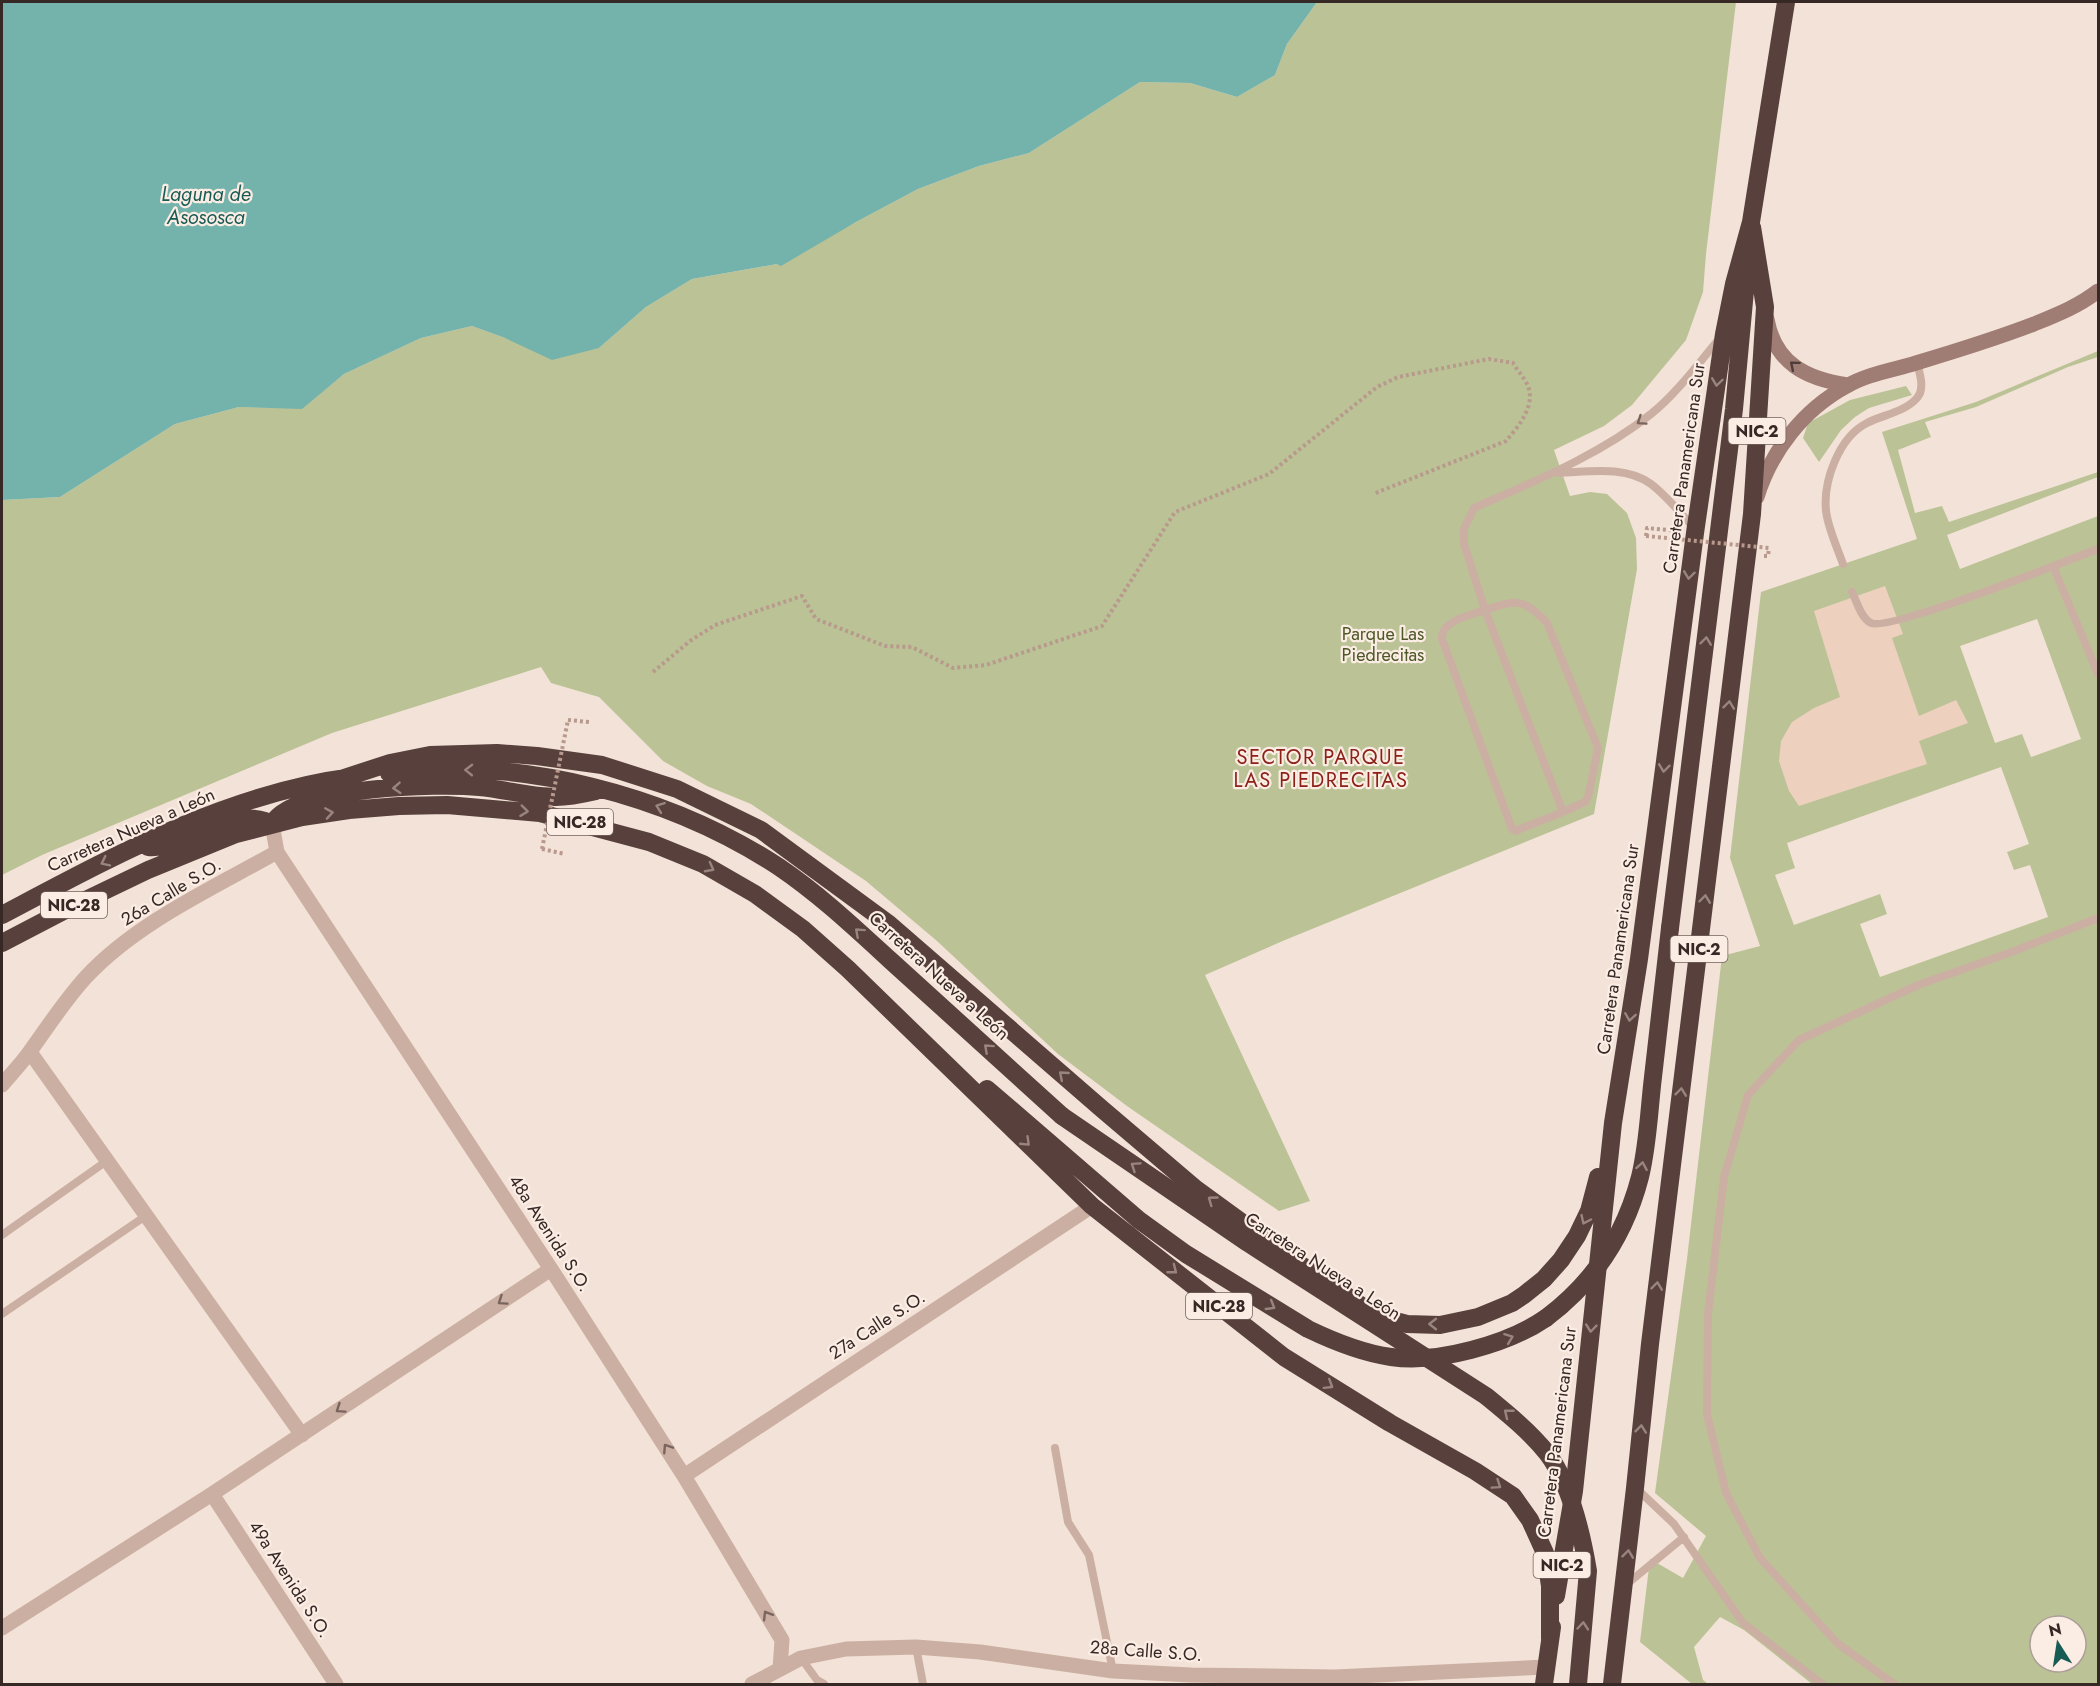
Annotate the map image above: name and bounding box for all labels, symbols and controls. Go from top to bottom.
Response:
water label: Laguna de Asososca [161,180,251,232]
street label: Carretera Panamericana Sur [1656,360,1712,575]
one-way arrow [1790,361,1801,372]
one-way arrow [1712,377,1724,387]
one-way arrow [1636,414,1647,425]
road number: NIC-2 [1728,418,1786,444]
one-way arrow [1684,570,1696,580]
park label: Parque Las Piedrecitas [1342,621,1424,668]
one-way arrow [1699,636,1711,645]
one-way arrow [1723,701,1735,710]
district label: SECTOR PARQUE LAS PIEDRECITAS [1234,743,1408,795]
one-way arrow [465,764,474,777]
one-way arrow [1659,764,1671,773]
street label: Carretera Nueva a León [43,781,219,879]
one-way arrow [392,781,401,794]
one-way arrow [655,802,666,815]
one-way arrow [519,805,528,817]
one-way arrow [325,807,334,819]
road number: NIC-28 [547,809,613,835]
street label: Carretera Panamericana Sur [1590,841,1646,1056]
street label: 26a Calle S.O. [116,852,226,932]
one-way arrow [101,855,112,866]
one-way arrow [703,861,714,872]
road number: NIC-28 [41,892,107,918]
one-way arrow [1698,894,1711,903]
street label: Carretera Nueva a León [863,906,1015,1046]
one-way arrow [855,928,866,939]
road number: NIC-2 [1670,936,1728,962]
one-way arrow [1624,1012,1637,1022]
one-way arrow [984,1044,994,1055]
one-way arrow [1059,1071,1070,1082]
one-way arrow [1674,1088,1687,1097]
one-way arrow [1019,1135,1029,1146]
one-way arrow [1635,1161,1648,1171]
one-way arrow [1131,1162,1142,1173]
street label: 48a Avenida S.O. [502,1169,598,1297]
one-way arrow [1208,1196,1219,1207]
street label: Carretera Nueva a León [1240,1206,1406,1326]
one-way arrow [1580,1213,1592,1224]
one-way arrow [1166,1262,1177,1273]
one-way arrow [1650,1281,1663,1291]
street label: 27a Calle S.O. [824,1284,930,1366]
road number: NIC-28 [1186,1293,1252,1319]
one-way arrow [498,1294,509,1305]
one-way arrow [1265,1298,1275,1310]
one-way arrow [1428,1318,1437,1330]
one-way arrow [1585,1323,1598,1332]
street label: Carretera Panamericana Sur [1531,1324,1583,1539]
one-way arrow [1503,1333,1514,1345]
one-way arrow [1323,1378,1334,1389]
one-way arrow [336,1402,346,1414]
one-way arrow [1503,1410,1514,1421]
one-way arrow [1634,1425,1647,1434]
one-way arrow [662,1444,674,1454]
one-way arrow [1490,1478,1501,1489]
street label: 49a Avenida S.O. [242,1515,338,1643]
one-way arrow [1621,1550,1633,1559]
road number: NIC-2 [1534,1552,1590,1578]
one-way arrow [763,1611,775,1621]
north arrow [2028,1614,2088,1674]
text: N [2046,1617,2064,1642]
one-way arrow [1576,1622,1589,1631]
street label: 28a Calle S.O. [1089,1634,1203,1668]

